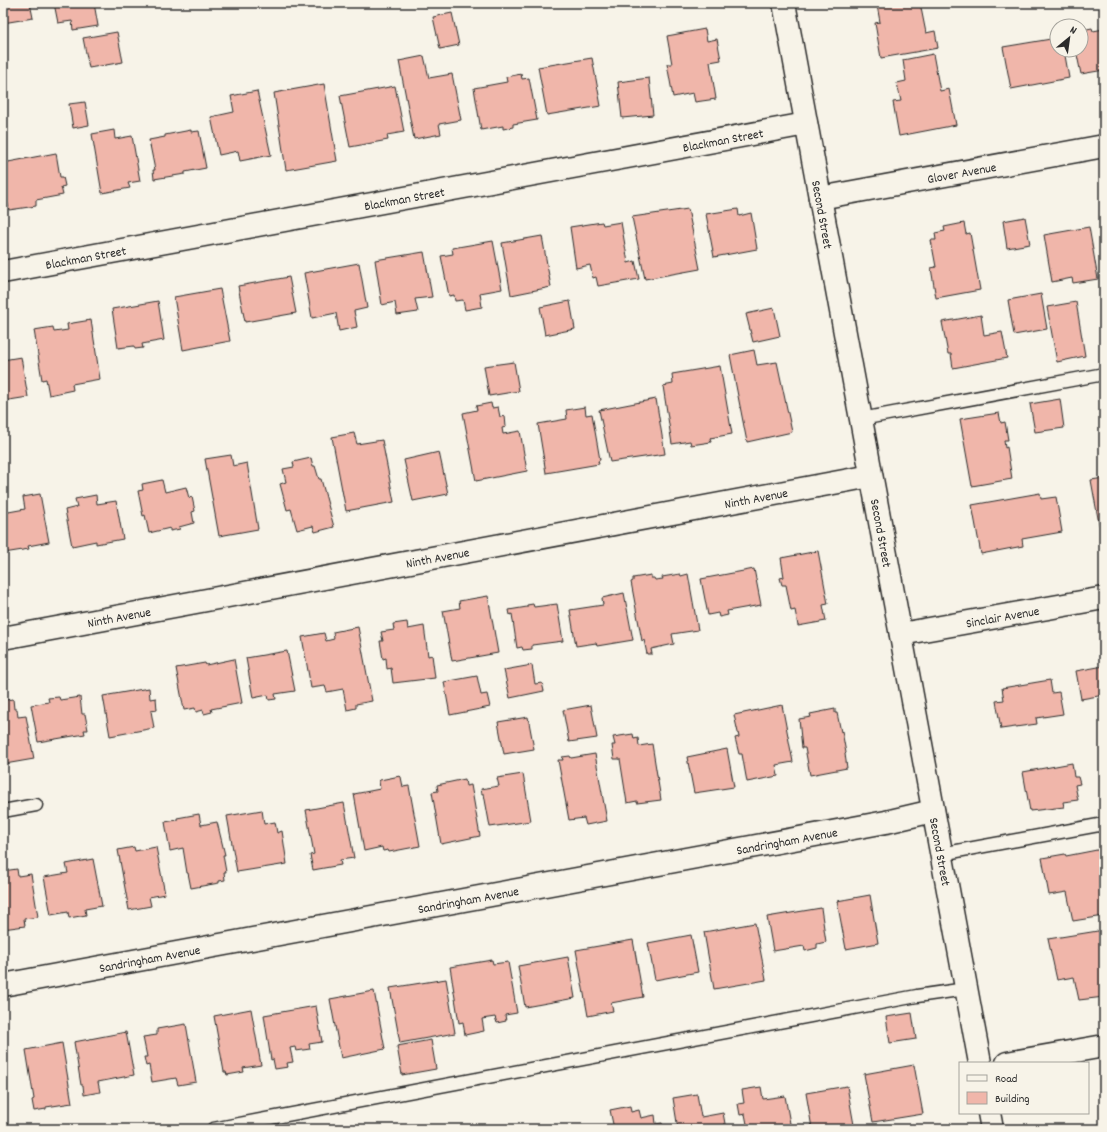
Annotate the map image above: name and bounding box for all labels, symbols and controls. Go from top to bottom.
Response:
north arrow [1049,18,1089,58]
text: N [1067,23,1080,40]
street label: Blackman Street [681,125,765,159]
street label: Glover Avenue [926,159,999,190]
street label: Second Street [805,179,836,251]
street label: Blackman Street [363,184,447,217]
street label: Blackman Street [44,242,128,276]
street label: Ninth Avenue [723,485,790,515]
street label: Second Street [864,498,895,569]
street label: Ninth Avenue [405,544,472,575]
street label: Sinclair Avenue [965,603,1041,634]
street label: Ninth Avenue [86,604,153,634]
street label: Second Street [923,816,954,888]
street label: Sandringham Avenue [735,824,840,861]
street label: Sandringham Avenue [416,883,521,920]
street label: Sandringham Avenue [98,942,202,979]
legend [959,1062,1089,1114]
text: Road [995,1071,1017,1088]
text: Building [995,1091,1030,1108]

